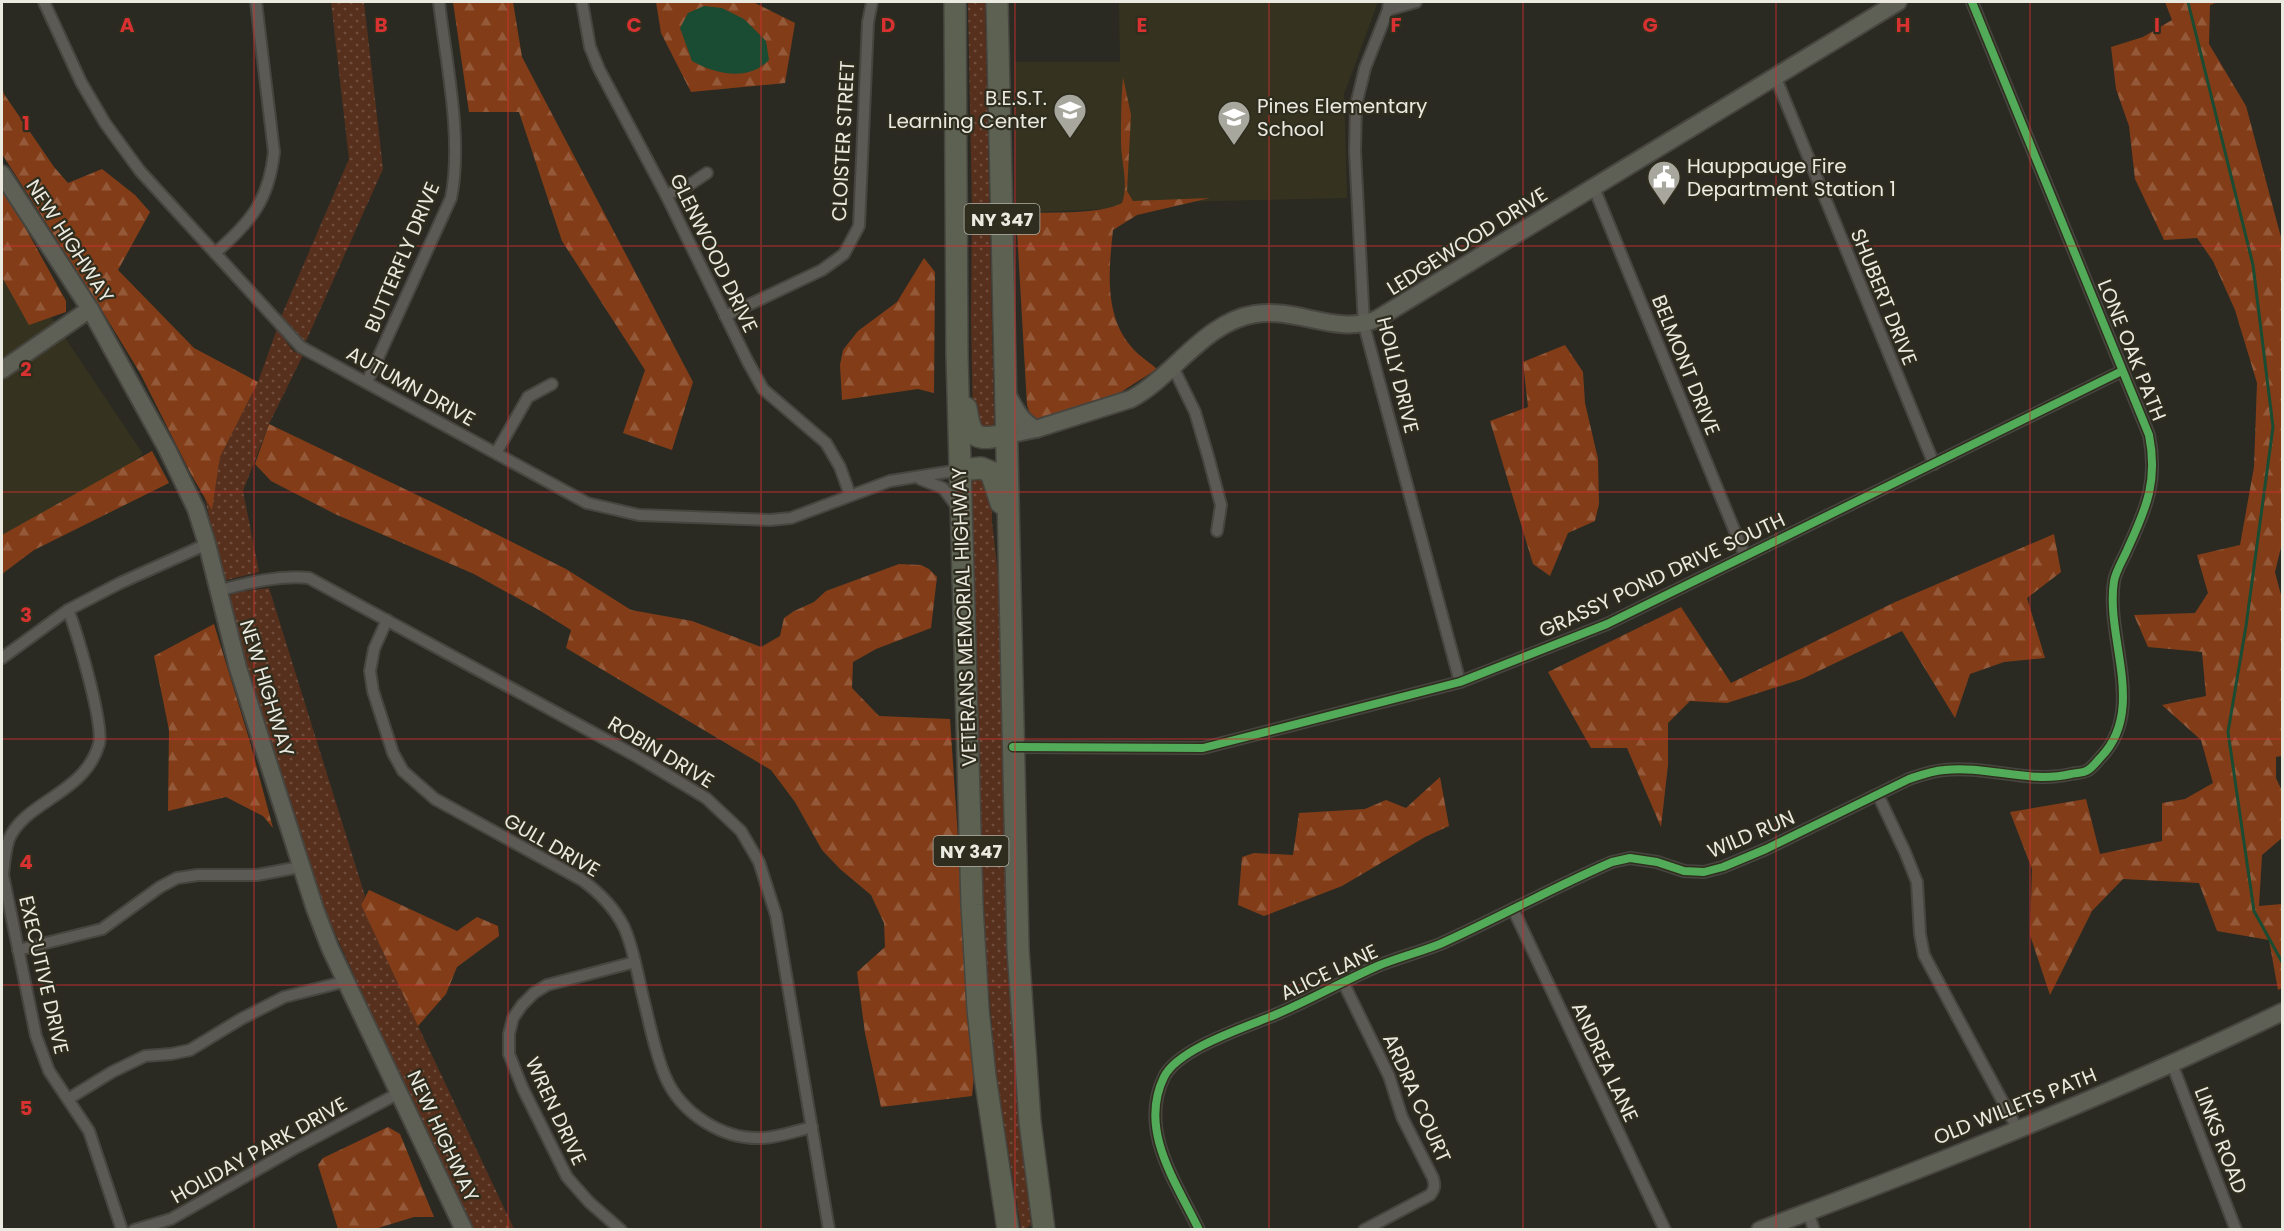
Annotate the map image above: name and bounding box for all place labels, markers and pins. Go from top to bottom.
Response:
place label: B.E.S.T. Learning Center [888,84,1047,135]
school or university icon: B.E.S.T. Learning Center [1052,92,1088,139]
place label: Pines Elementary School [1257,92,1427,143]
school or university icon: Pines Elementary School [1216,99,1252,146]
place label: Hauppauge Fire Department Station 1 [1687,152,1896,203]
public building icon: Hauppauge Fire Department Station 1 [1646,159,1682,206]

